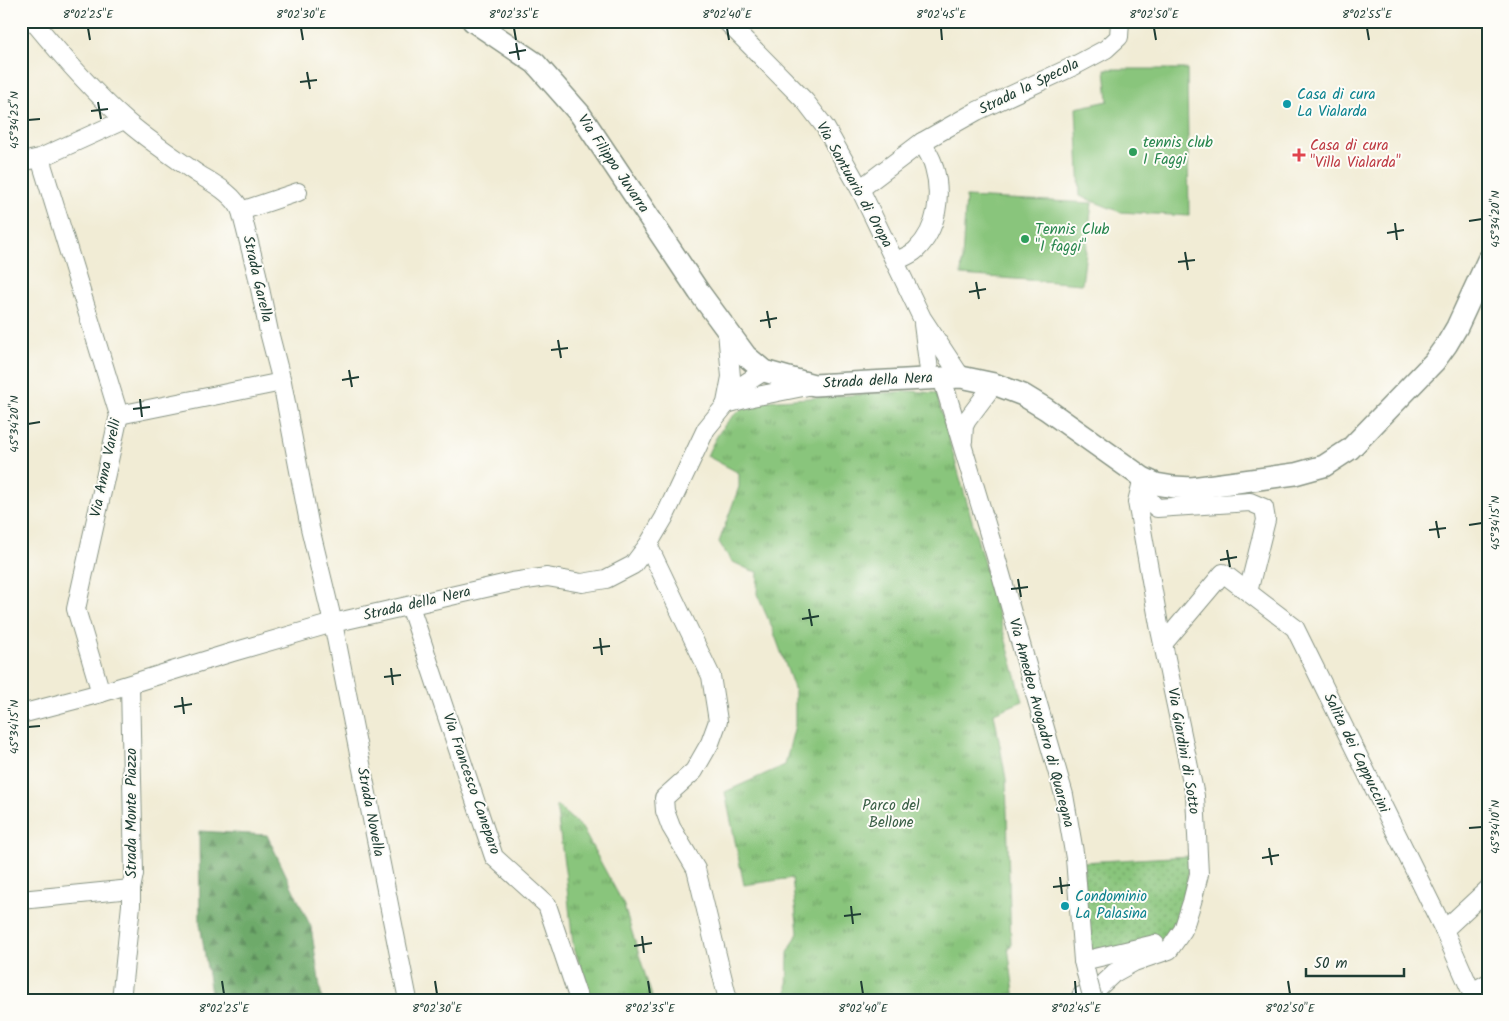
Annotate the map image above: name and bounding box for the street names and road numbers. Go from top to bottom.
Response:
street label: Strada la Specola [975,52,1083,122]
street label: Via Filippo Juvarra [571,110,655,218]
street label: Via Santuario di Oropa [809,117,899,253]
street label: Strada Garella [235,233,279,325]
street label: Strada della Nera [823,366,933,396]
street label: Via Anna Varelli [84,415,128,520]
street label: Strada della Nera [361,580,473,628]
street label: Via Amedeo Avogadro di Quaregna [1001,616,1081,830]
street label: Via Giardini di Sotto [1160,686,1206,816]
street label: Salita dei Cappuccini [1317,689,1396,818]
street label: Via Francesco Caneparo [435,710,507,858]
street label: Strada Monte Piazzo [120,748,144,878]
street label: Strada Novella [350,765,390,859]

